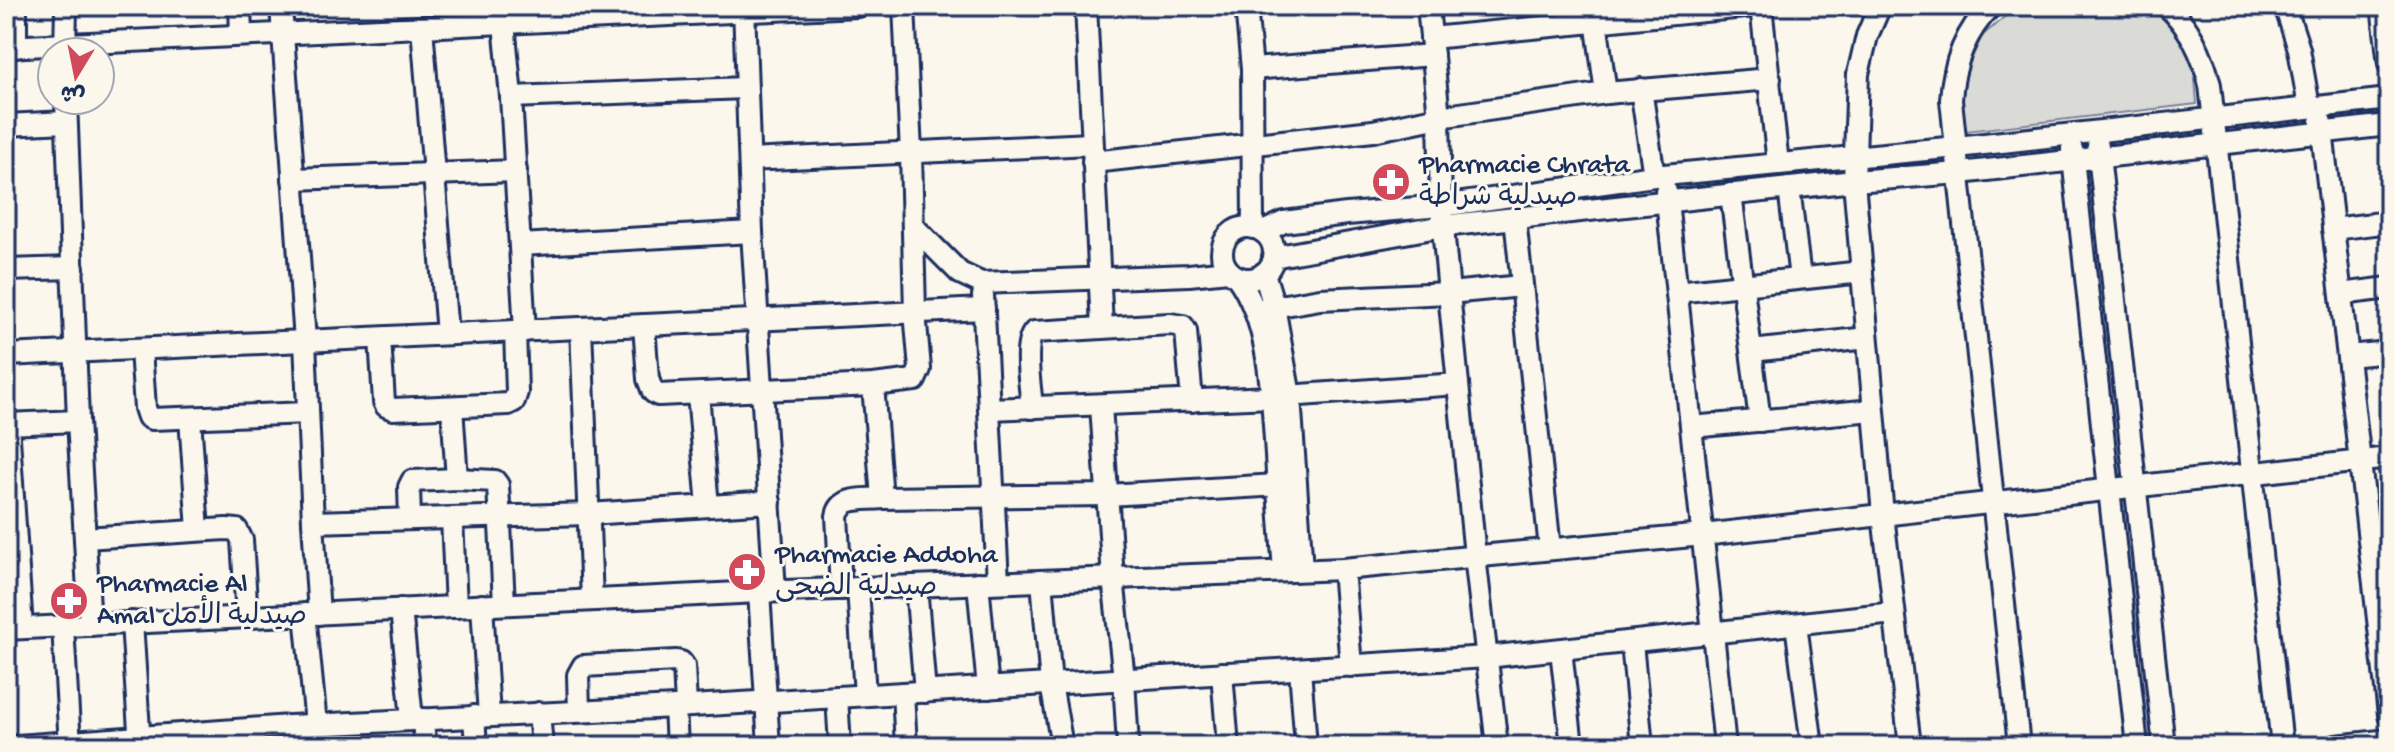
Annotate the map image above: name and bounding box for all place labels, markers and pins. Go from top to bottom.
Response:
place label: Pharmacie Chrata صيدلية شراطة [1418,150,1631,215]
pharmacy icon: Pharmacie Chrata صيدلية شراطة [1370,161,1412,203]
place label: Pharmacie Addoha صيدلية الضحى [774,540,999,605]
pharmacy icon: Pharmacie Addoha صيدلية الضحى [726,551,768,593]
place label: Pharmacie Al Amal صيدلية الأمل [96,569,307,634]
pharmacy icon: Pharmacie Al Amal صيدلية الأمل [48,580,90,622]

